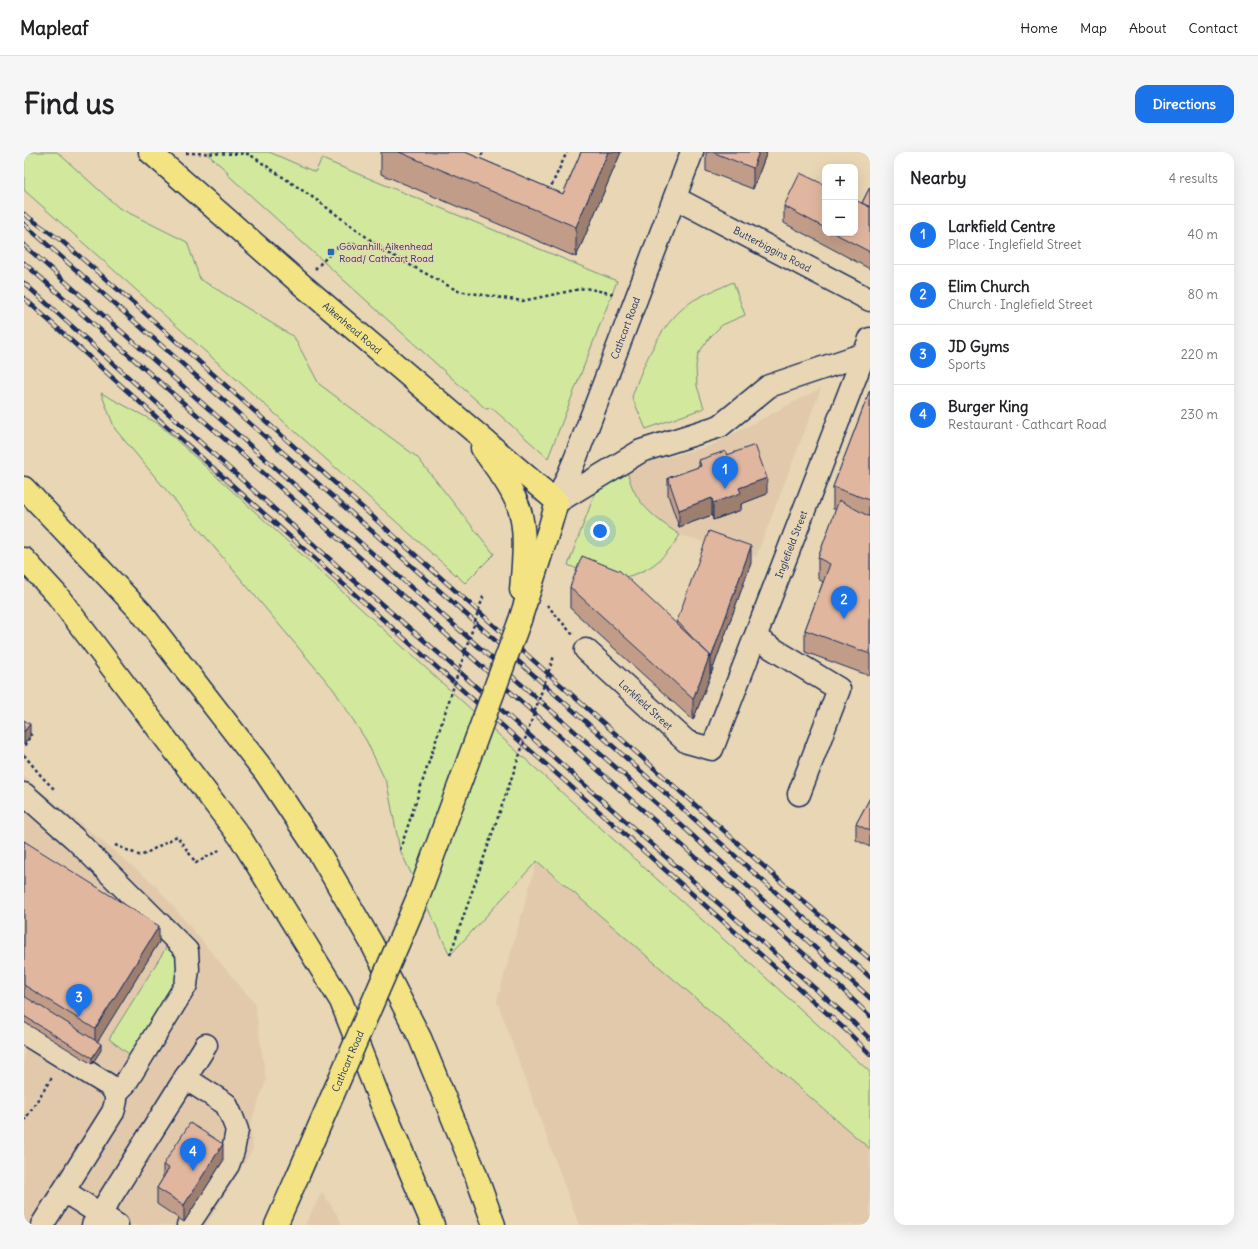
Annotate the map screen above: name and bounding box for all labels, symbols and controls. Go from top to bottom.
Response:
text: Mapleaf [20,16,89,40]
text: Home [1020,19,1058,37]
text: Map [1080,19,1107,37]
text: About [1129,19,1167,37]
text: Contact [1189,19,1238,37]
button: Directions [1135,85,1234,123]
text: Find us [24,86,115,122]
map controls [822,164,858,236]
button: + [822,164,858,200]
text: Nearby [910,167,966,189]
text: 4 results [1169,170,1218,187]
button: − [822,200,858,236]
text: Larkfield Centre [948,217,1055,236]
street label: Butterbiggins Road [731,224,813,275]
text: 1 [920,226,926,243]
text: 40 m [1187,226,1218,243]
text: Place · Inglefield Street [948,236,1081,253]
place label: Govanhill, Aikenhead Road/ Cathcart Road [339,240,434,265]
marker: Govanhill, Aikenhead Road/ Cathcart Road [326,247,336,257]
text: Elim Church [948,277,1030,296]
text: 2 [919,286,927,303]
text: 80 m [1187,286,1218,303]
street label: Cathcart Road [608,295,643,361]
text: Church · Inglefield Street [948,296,1093,313]
street label: Aikenhead Road [320,299,384,357]
text: JD Gyms [948,337,1009,356]
text: 3 [919,346,927,363]
text: 220 m [1181,346,1218,363]
text: Sports [948,356,986,373]
text: Burger King [948,397,1028,416]
text: 4 [919,406,927,423]
text: 230 m [1180,406,1218,423]
text: Restaurant · Cathcart Road [948,416,1107,433]
pin: 1 [712,456,738,489]
street label: Inglefield Street [772,508,811,580]
your location [590,521,610,541]
pin: 2 [831,586,857,619]
street label: Larkfield Street [616,677,676,733]
pin: 3 [66,984,92,1017]
street label: Cathcart Road [329,1028,367,1094]
pin: 4 [180,1138,206,1171]

